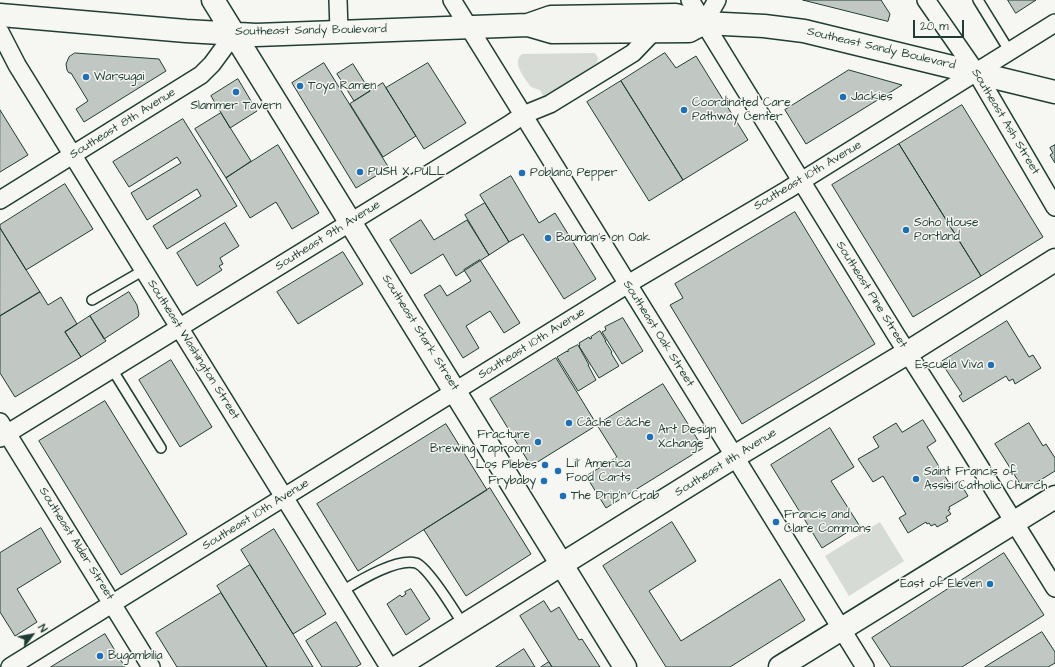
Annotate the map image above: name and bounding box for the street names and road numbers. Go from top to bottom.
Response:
street label: Southeast Sandy Boulevard [235,22,387,40]
street label: Southeast Sandy Boulevard [805,25,957,73]
street label: Southeast Ash Street [968,66,1042,178]
street label: Southeast 8th Avenue [67,86,179,162]
street label: Southeast 10th Avenue [751,138,865,214]
street label: Southeast 9th Avenue [273,198,383,274]
street label: Southeast Pine Street [832,239,910,351]
street label: Southeast Stark Street [378,272,462,394]
street label: Southeast Washington Street [144,277,242,423]
street label: Southeast Oak Street [619,278,697,390]
street label: Southeast 10th Avenue [476,305,588,383]
street label: Southeast 11th Avenue [672,426,780,500]
street label: Southeast 10th Avenue [200,476,312,554]
street label: Southeast Alder Street [35,485,117,603]

